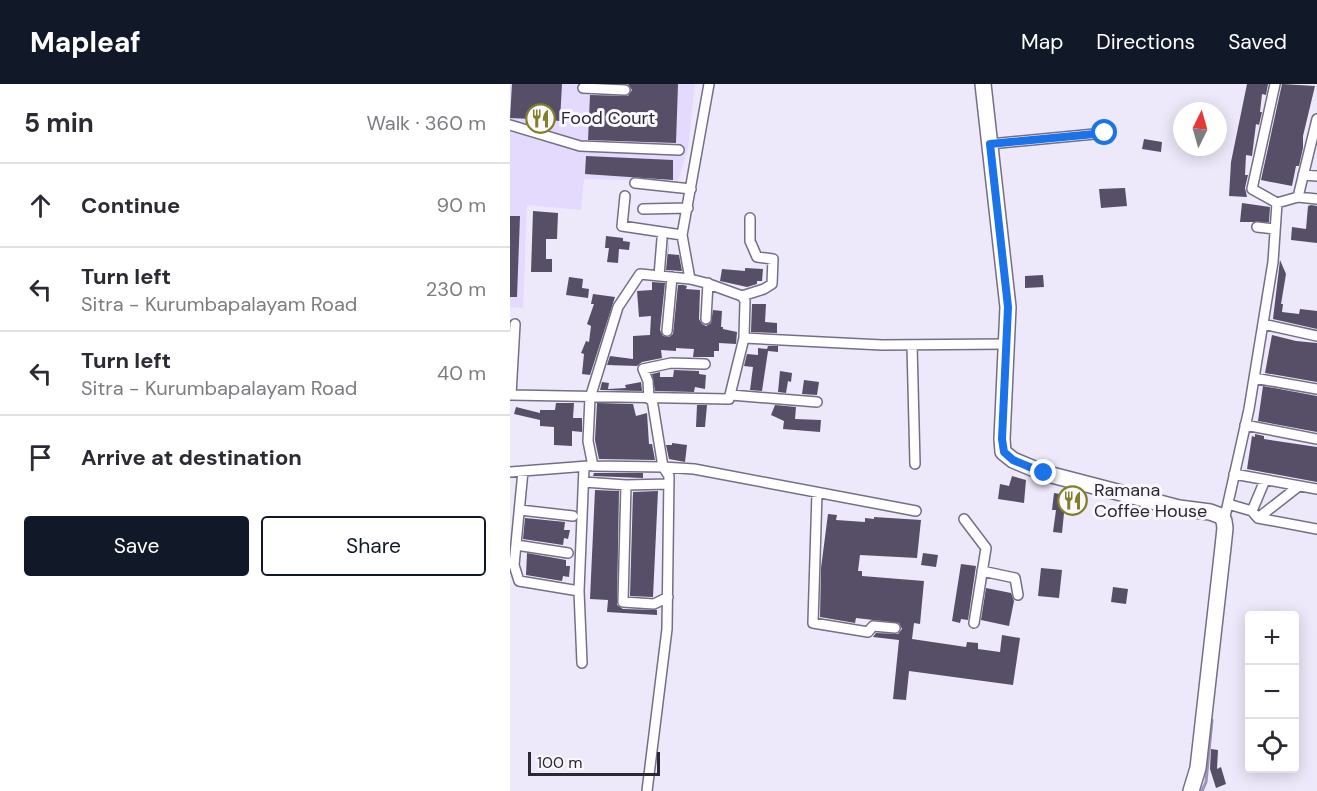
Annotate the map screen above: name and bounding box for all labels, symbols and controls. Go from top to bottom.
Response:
text: Mapleaf [30,24,141,61]
text: Map [1021,28,1063,56]
text: Directions [1096,28,1195,56]
text: Saved [1228,28,1287,56]
restaurant icon: Food Court [524,102,556,134]
north arrow [1173,102,1227,156]
text: 5 min [24,106,94,140]
place label: Food Court [561,106,655,130]
text: Walk · 360 m [366,110,486,136]
route start [1091,119,1117,145]
icon: ahead [24,189,57,222]
text: Continue [81,191,180,220]
text: 90 m [437,192,486,218]
text: Turn left [81,262,171,291]
icon: left [24,273,57,306]
text: 230 m [426,276,486,302]
text: Sitra - Kurumbapalayam Road [81,291,357,317]
text: Turn left [81,346,171,375]
icon: left [24,357,57,390]
text: 40 m [437,360,486,386]
text: Sitra - Kurumbapalayam Road [81,375,357,401]
icon: arrive [24,441,57,474]
text: Arrive at destination [81,443,302,472]
route end [1030,459,1056,485]
place label: Ramana Coffee House [1094,478,1207,523]
restaurant icon: Ramana Coffee House [1057,484,1089,516]
button: Save [24,516,249,576]
button: Share [261,516,486,576]
map controls [1245,611,1299,773]
button: + [1245,611,1299,665]
button: − [1245,665,1299,719]
button: locate [1245,719,1299,773]
scale bar [528,749,660,776]
text: 100 m [537,752,582,773]

